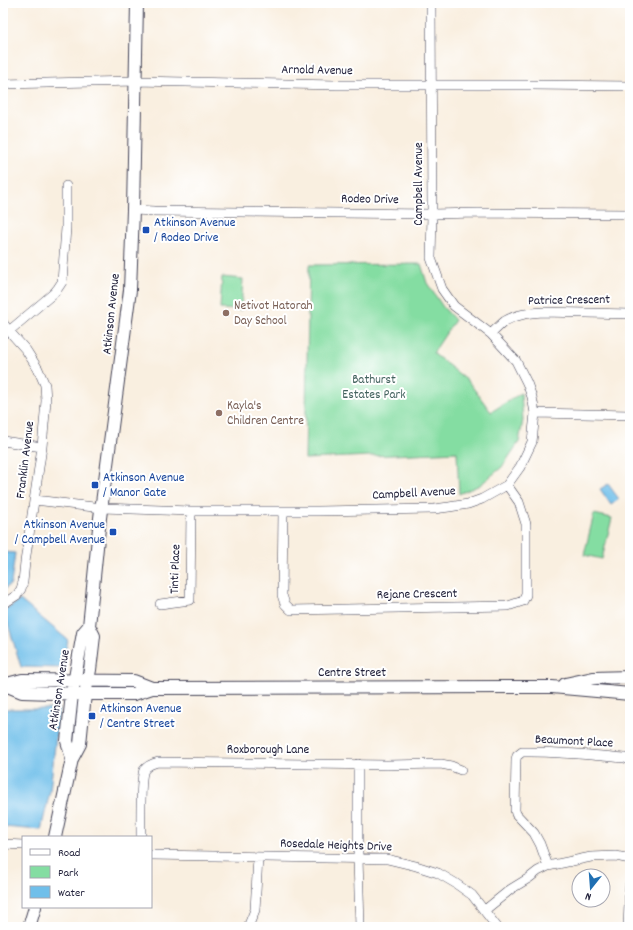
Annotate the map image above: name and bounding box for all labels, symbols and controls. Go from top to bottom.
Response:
street label: Arnold Avenue [281,61,353,81]
street label: Campbell Avenue [410,142,429,226]
street label: Rodeo Drive [341,190,399,210]
place label: Atkinson Avenue / Rodeo Drive [154,214,236,248]
marker: Atkinson Avenue / Rodeo Drive [141,225,151,235]
street label: Atkinson Avenue [98,272,126,355]
street label: Patrice Crescent [528,291,610,311]
place label: Netivot Hatorah Day School [234,297,313,331]
marker: Netivot Hatorah Day School [221,308,231,318]
park label: Bathurst Estates Park [342,371,406,405]
place label: Kayla's Children Centre [227,397,304,431]
marker: Kayla's Children Centre [214,408,224,418]
street label: Franklin Avenue [12,420,40,500]
place label: Atkinson Avenue / Manor Gate [103,469,185,503]
marker: Atkinson Avenue / Manor Gate [90,480,100,490]
street label: Campbell Avenue [372,482,456,506]
place label: Atkinson Avenue / Campbell Avenue [15,516,105,550]
marker: Atkinson Avenue / Campbell Avenue [108,527,118,537]
street label: Tinti Place [166,544,186,594]
street label: Rejane Crescent [377,585,458,605]
street label: Atkinson Avenue [44,648,76,732]
street label: Centre Street [318,664,386,683]
place label: Atkinson Avenue / Centre Street [100,700,182,734]
marker: Atkinson Avenue / Centre Street [87,711,97,721]
street label: Beaumont Place [534,730,614,754]
street label: Roxborough Lane [227,741,309,760]
street label: Rosedale Heights Drive [280,835,393,857]
legend [22,836,152,908]
text: Road [58,845,80,862]
text: Park [58,865,79,882]
north arrow [571,868,611,908]
text: Water [58,885,85,902]
text: N [583,887,594,904]

